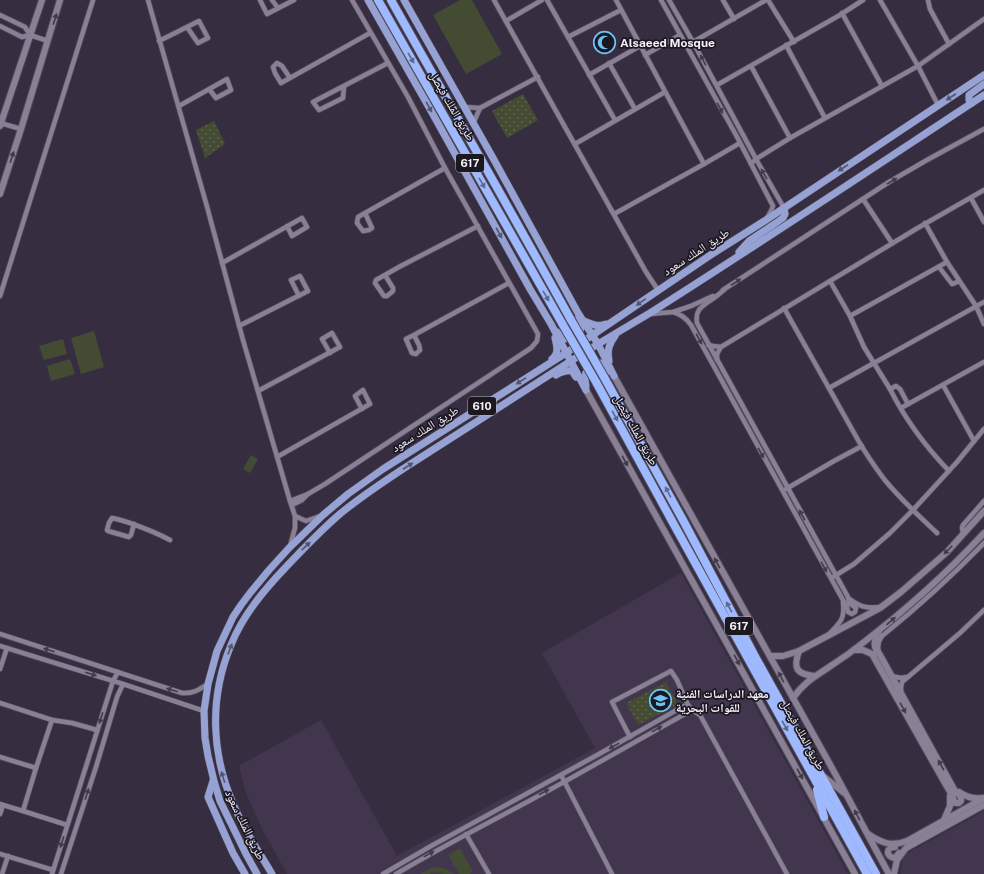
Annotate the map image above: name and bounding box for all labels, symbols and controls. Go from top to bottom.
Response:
one-way arrow [52,13,58,25]
mosque icon: Alsaeed Mosque [592,30,618,56]
place label: Alsaeed Mosque [620,36,715,50]
one-way arrow [407,52,414,64]
one-way arrow [699,54,706,65]
street label: طريق الملك فيصل [426,69,478,144]
one-way arrow [946,93,957,100]
one-way arrow [426,101,433,113]
one-way arrow [717,102,724,113]
one-way arrow [9,150,15,162]
road number: 617 [456,154,484,172]
one-way arrow [838,164,848,172]
one-way arrow [761,168,768,180]
one-way arrow [478,177,485,189]
one-way arrow [886,177,898,184]
street label: طريق الملك سعود [660,225,732,279]
one-way arrow [496,227,502,239]
one-way arrow [731,278,741,286]
one-way arrow [543,290,550,302]
one-way arrow [636,298,647,306]
one-way arrow [695,333,702,345]
one-way arrow [515,378,527,385]
street label: طريق الملك فيصل [611,392,661,468]
road number: 610 [468,397,496,415]
street label: طريق الملك سعود [389,403,461,455]
one-way arrow [611,410,618,422]
one-way arrow [758,447,765,458]
one-way arrow [622,455,629,467]
one-way arrow [402,462,414,469]
one-way arrow [665,486,671,498]
one-way arrow [799,509,806,521]
one-way arrow [301,541,311,551]
one-way arrow [943,545,953,555]
one-way arrow [714,557,721,569]
one-way arrow [821,561,827,572]
one-way arrow [726,601,732,613]
one-way arrow [886,616,897,625]
road number: 617 [725,617,753,635]
one-way arrow [227,643,233,655]
one-way arrow [42,647,54,653]
one-way arrow [733,654,740,666]
one-way arrow [85,671,97,677]
one-way arrow [778,671,784,682]
one-way arrow [166,686,178,692]
place label: معهد الدراسات الفنية للقوات البحرية [676,687,769,715]
school or university icon: معهد الدراسات الفنية للقوات البحرية [647,688,673,714]
street label: طريق الملك فيصل [778,697,828,773]
one-way arrow [899,702,906,713]
one-way arrow [98,713,104,725]
one-way arrow [782,720,789,732]
one-way arrow [651,726,663,733]
one-way arrow [608,742,620,749]
one-way arrow [938,759,945,771]
one-way arrow [797,768,803,780]
one-way arrow [220,770,226,782]
one-way arrow [84,788,90,800]
street label: طريق الملك سعود [222,788,268,862]
one-way arrow [538,789,549,796]
one-way arrow [854,809,860,821]
one-way arrow [59,837,65,849]
one-way arrow [423,851,435,858]

